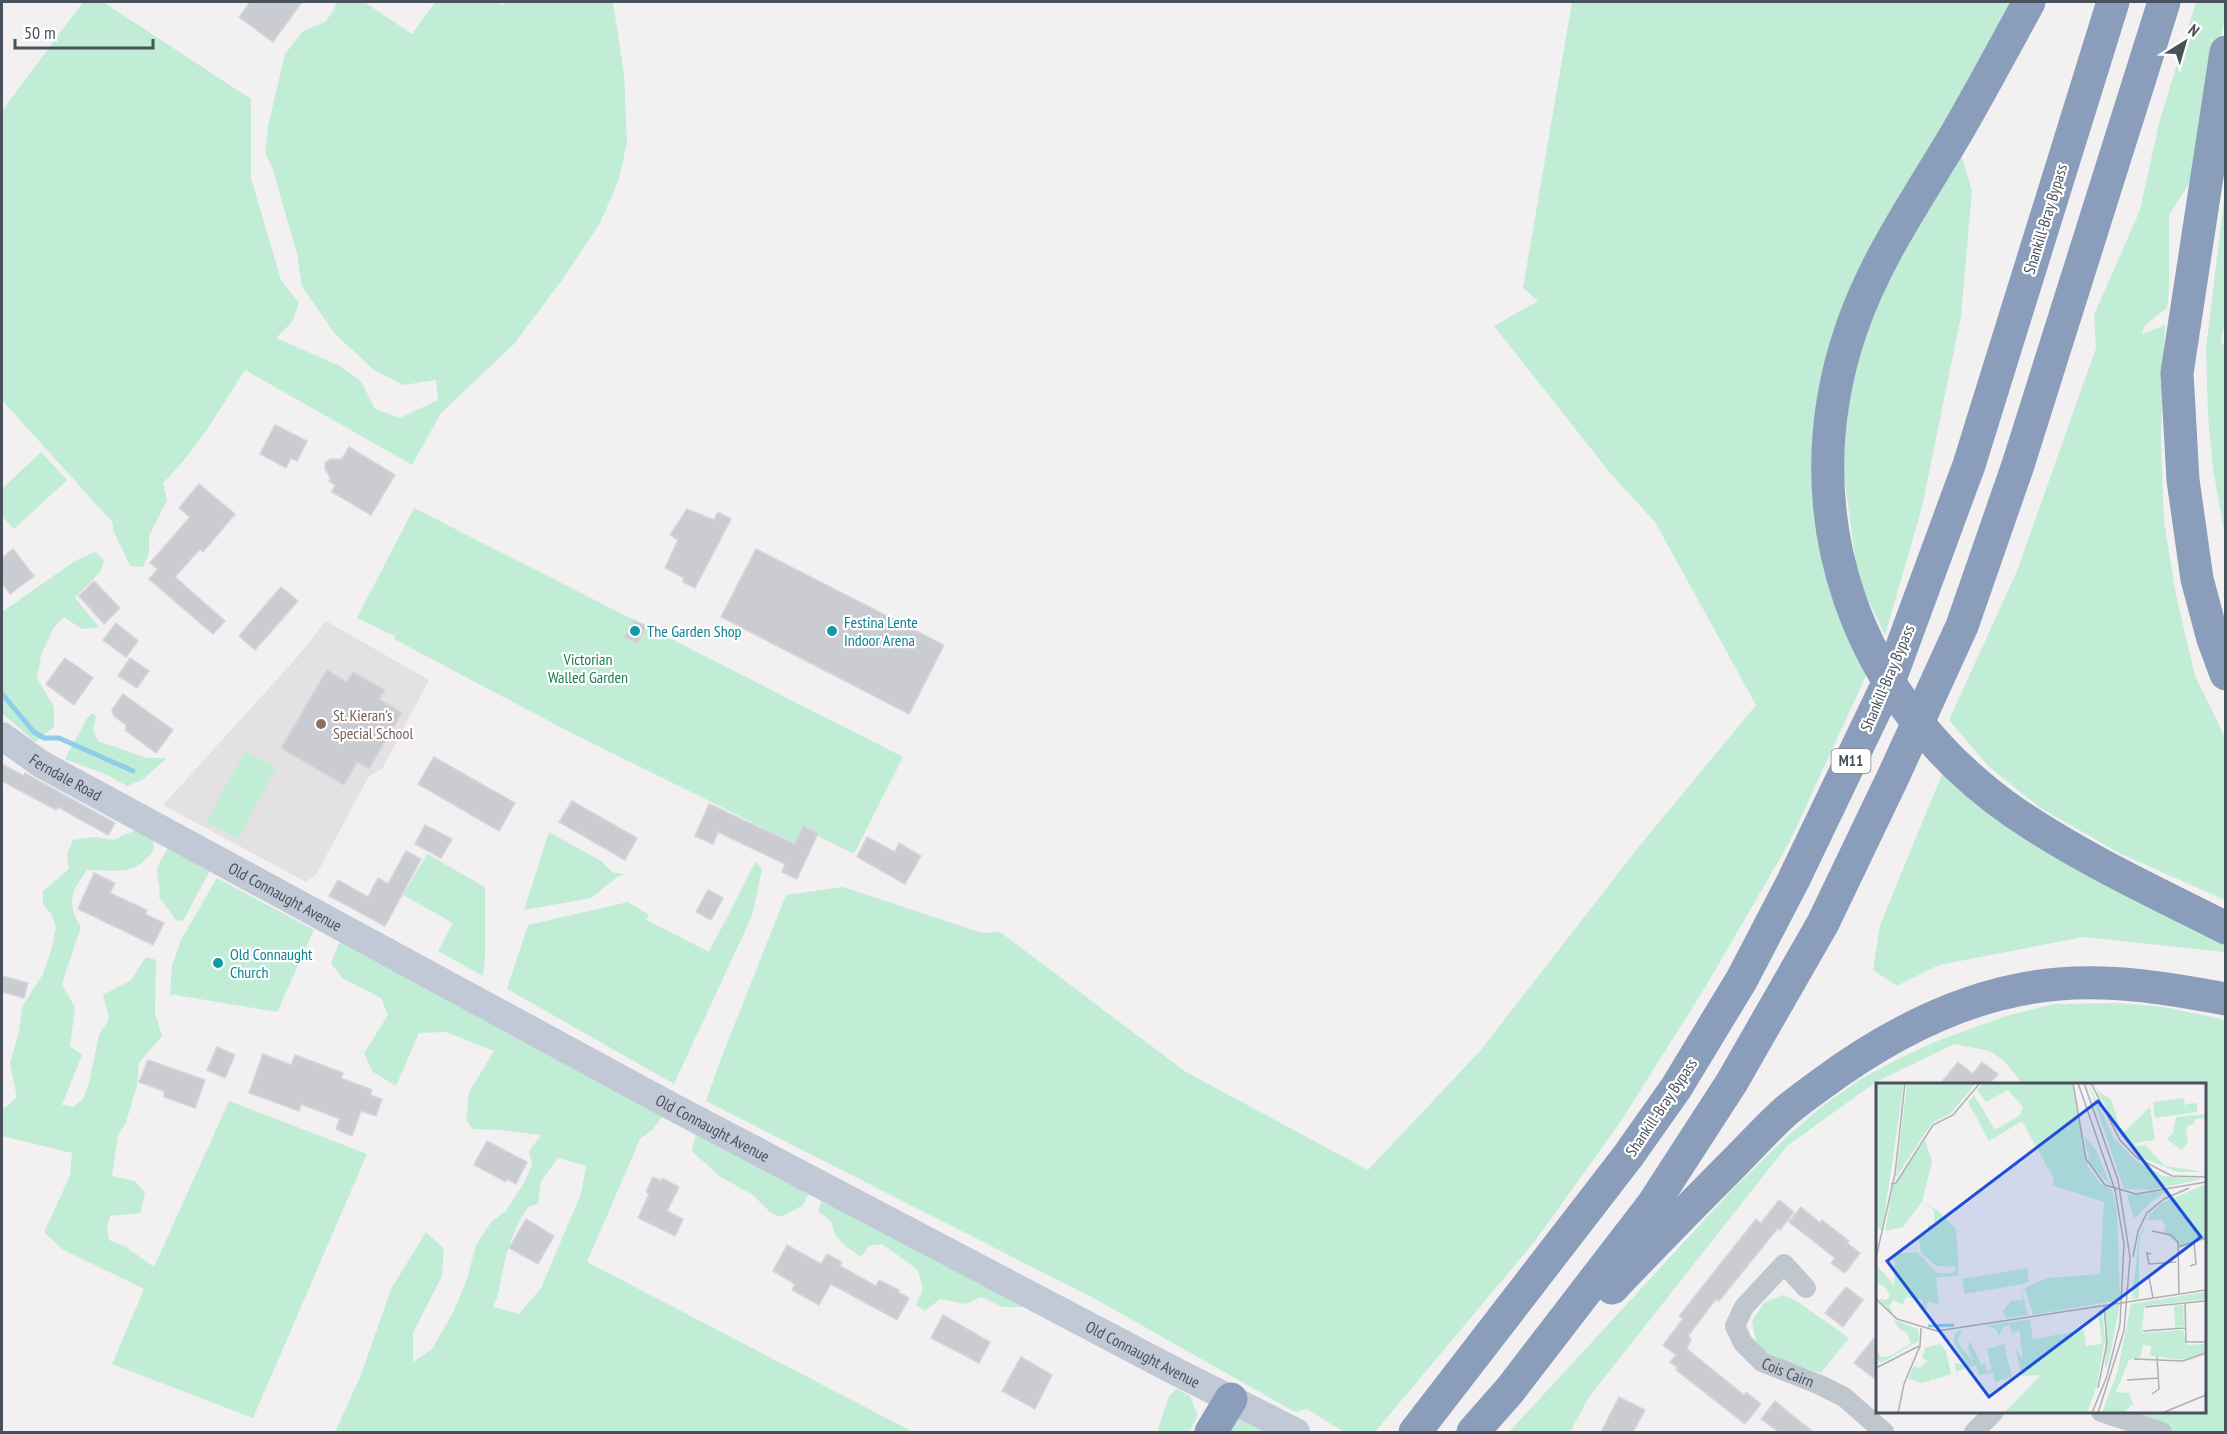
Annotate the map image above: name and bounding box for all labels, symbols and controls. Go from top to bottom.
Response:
scale bar [15,12,153,50]
north arrow [2155,12,2215,72]
text: N [2185,19,2203,41]
text: 50 m [24,21,56,44]
street label: Shankill-Bray Bypass [2019,162,2071,276]
place label: Festina Lente Indoor Arena [844,612,918,650]
place label: The Garden Shop [647,621,742,641]
street label: Shankill-Bray Bypass [1856,622,1918,734]
marker: The Garden Shop [628,624,642,638]
marker: Festina Lente Indoor Arena [825,624,839,638]
park label: Victorian Walled Garden [548,649,628,687]
place label: St. Kieran’s Special School [333,705,413,743]
marker: St. Kieran’s Special School [314,717,328,731]
street label: Ferndale Road [26,749,105,805]
road number: M11 [1832,749,1870,773]
street label: Old Connaught Avenue [225,858,345,935]
place label: Old Connaught Church [230,944,313,982]
marker: Old Connaught Church [211,956,225,970]
street label: Shankill-Bray Bypass [1621,1054,1701,1160]
inset map [1876,1083,2206,1413]
street label: Old Connaught Avenue [652,1090,773,1166]
street label: Old Connaught Avenue [1082,1316,1203,1392]
street label: Cois Cairn [1759,1353,1817,1392]

